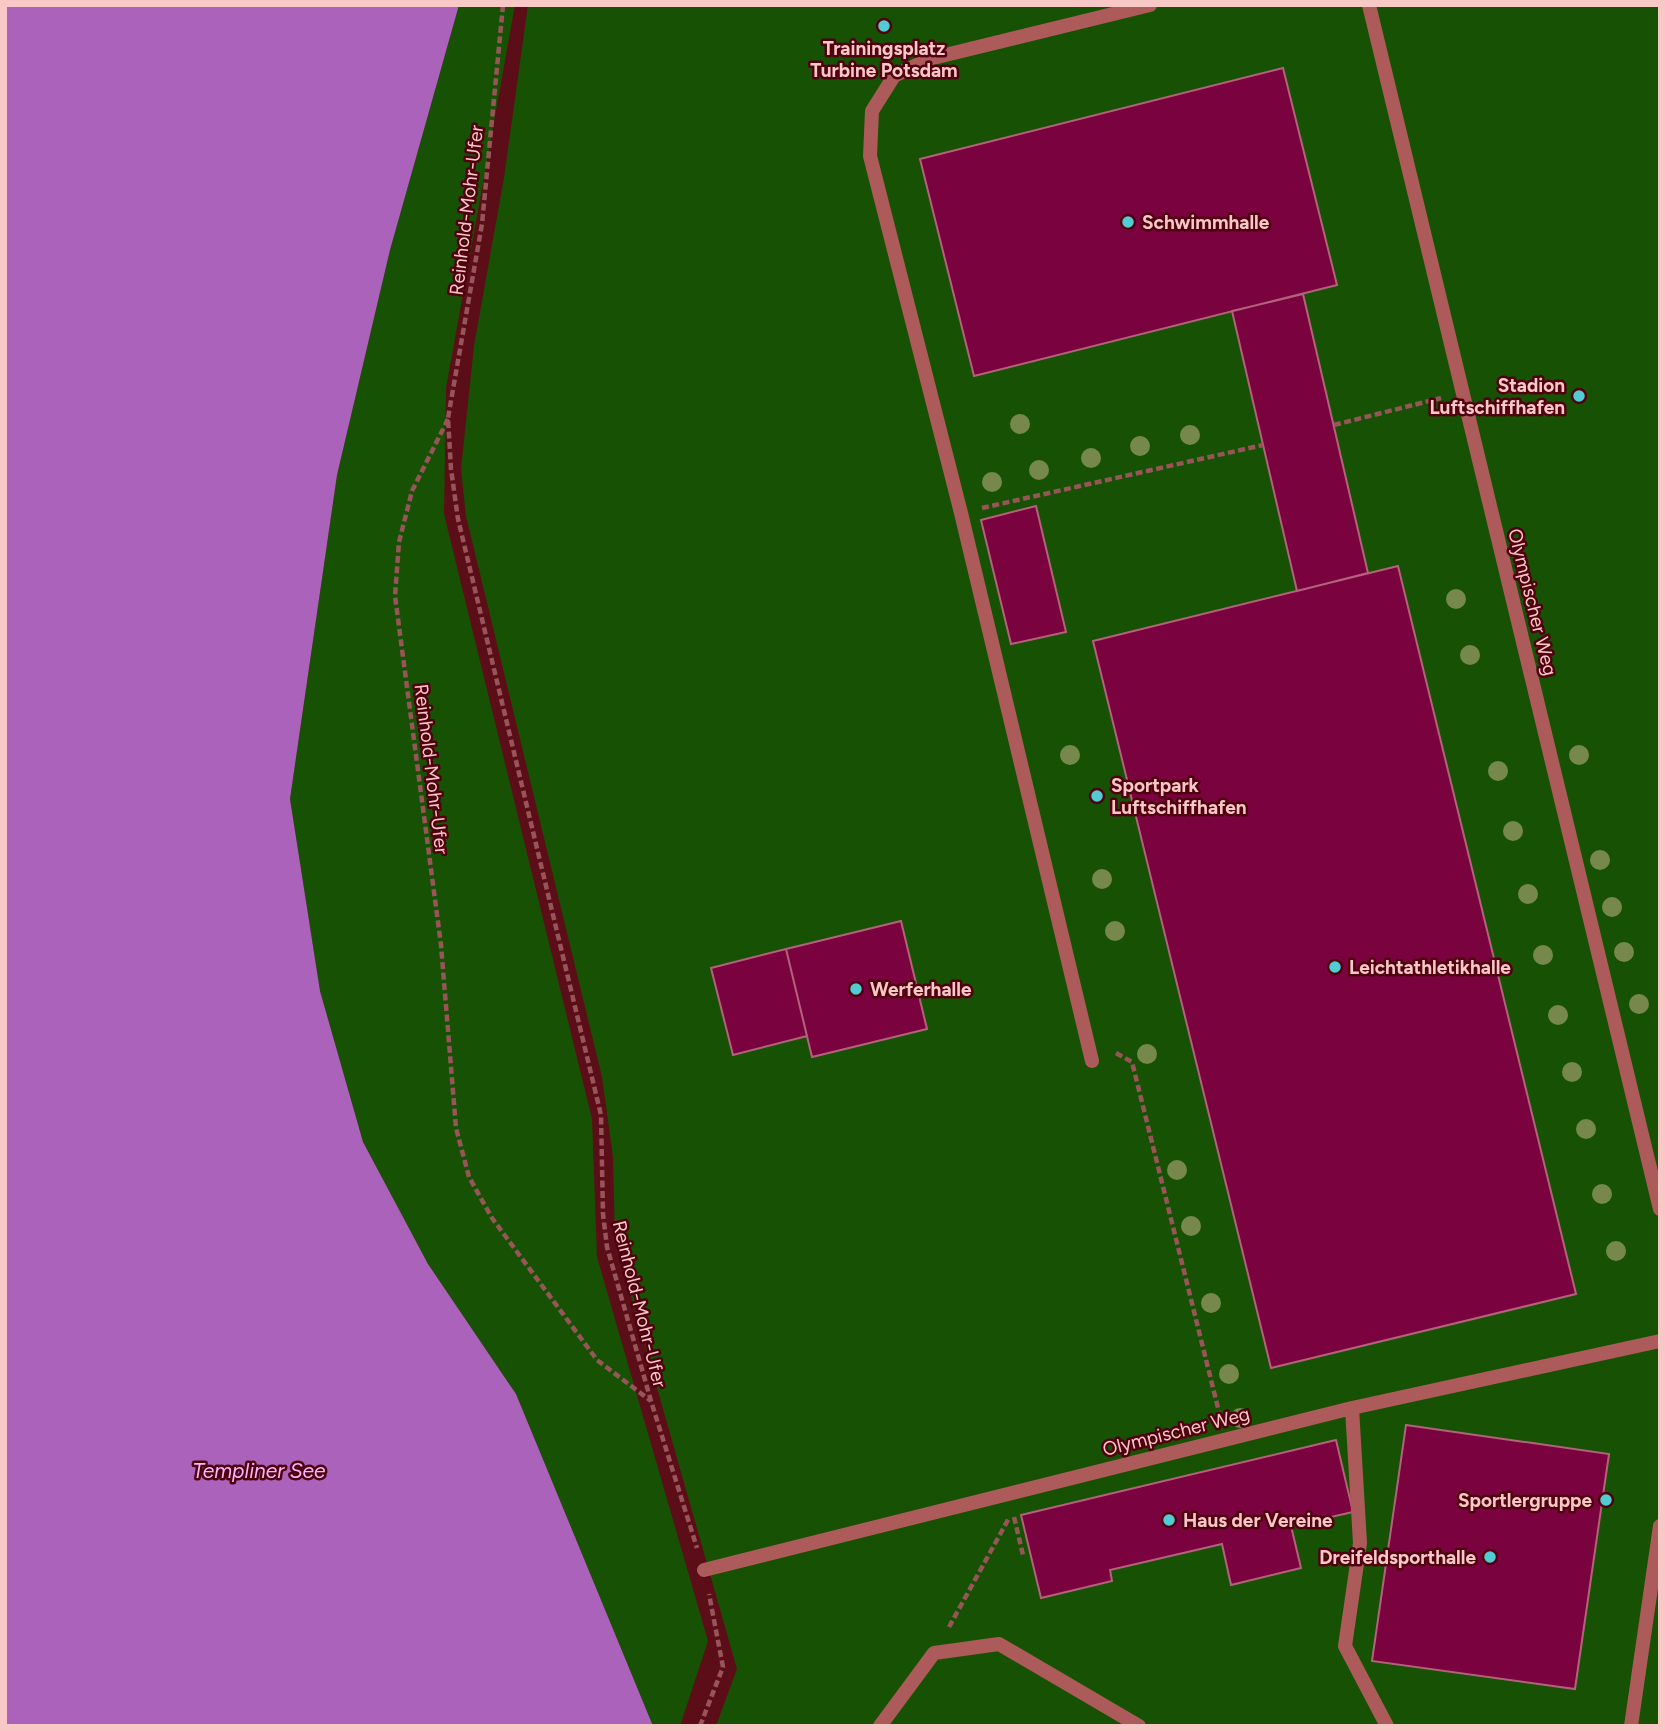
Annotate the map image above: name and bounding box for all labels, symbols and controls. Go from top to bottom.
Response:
marker: Trainingsplatz Turbine Potsdam [876,18,892,34]
place label: Trainingsplatz Turbine Potsdam [810,37,958,82]
street label: Reinhold-Mohr-Ufer [445,123,488,297]
place label: Schwimmhalle [1142,211,1270,234]
marker: Schwimmhalle [1120,214,1136,230]
place label: Stadion Luftschiffhafen [1429,374,1565,419]
marker: Stadion Luftschiffhafen [1571,388,1587,404]
street label: Olympischer Weg [1503,526,1562,678]
street label: Reinhold-Mohr-Ufer [410,683,453,856]
place label: Sportpark Luftschiffhafen [1111,774,1247,819]
marker: Sportpark Luftschiffhafen [1089,788,1105,804]
place label: Leichtathletikhalle [1349,956,1511,979]
marker: Leichtathletikhalle [1327,959,1343,975]
place label: Werferhalle [870,978,972,1001]
marker: Werferhalle [848,981,864,997]
street label: Reinhold-Mohr-Ufer [608,1218,672,1391]
street label: Olympischer Weg [1100,1402,1252,1461]
water label: Templiner See [192,1458,326,1483]
place label: Sportlergruppe [1458,1489,1592,1512]
marker: Sportlergruppe [1598,1492,1614,1508]
place label: Haus der Vereine [1183,1509,1333,1532]
marker: Haus der Vereine [1161,1512,1177,1528]
place label: Dreifeldsporthalle [1319,1546,1476,1569]
marker: Dreifeldsporthalle [1482,1549,1498,1565]

